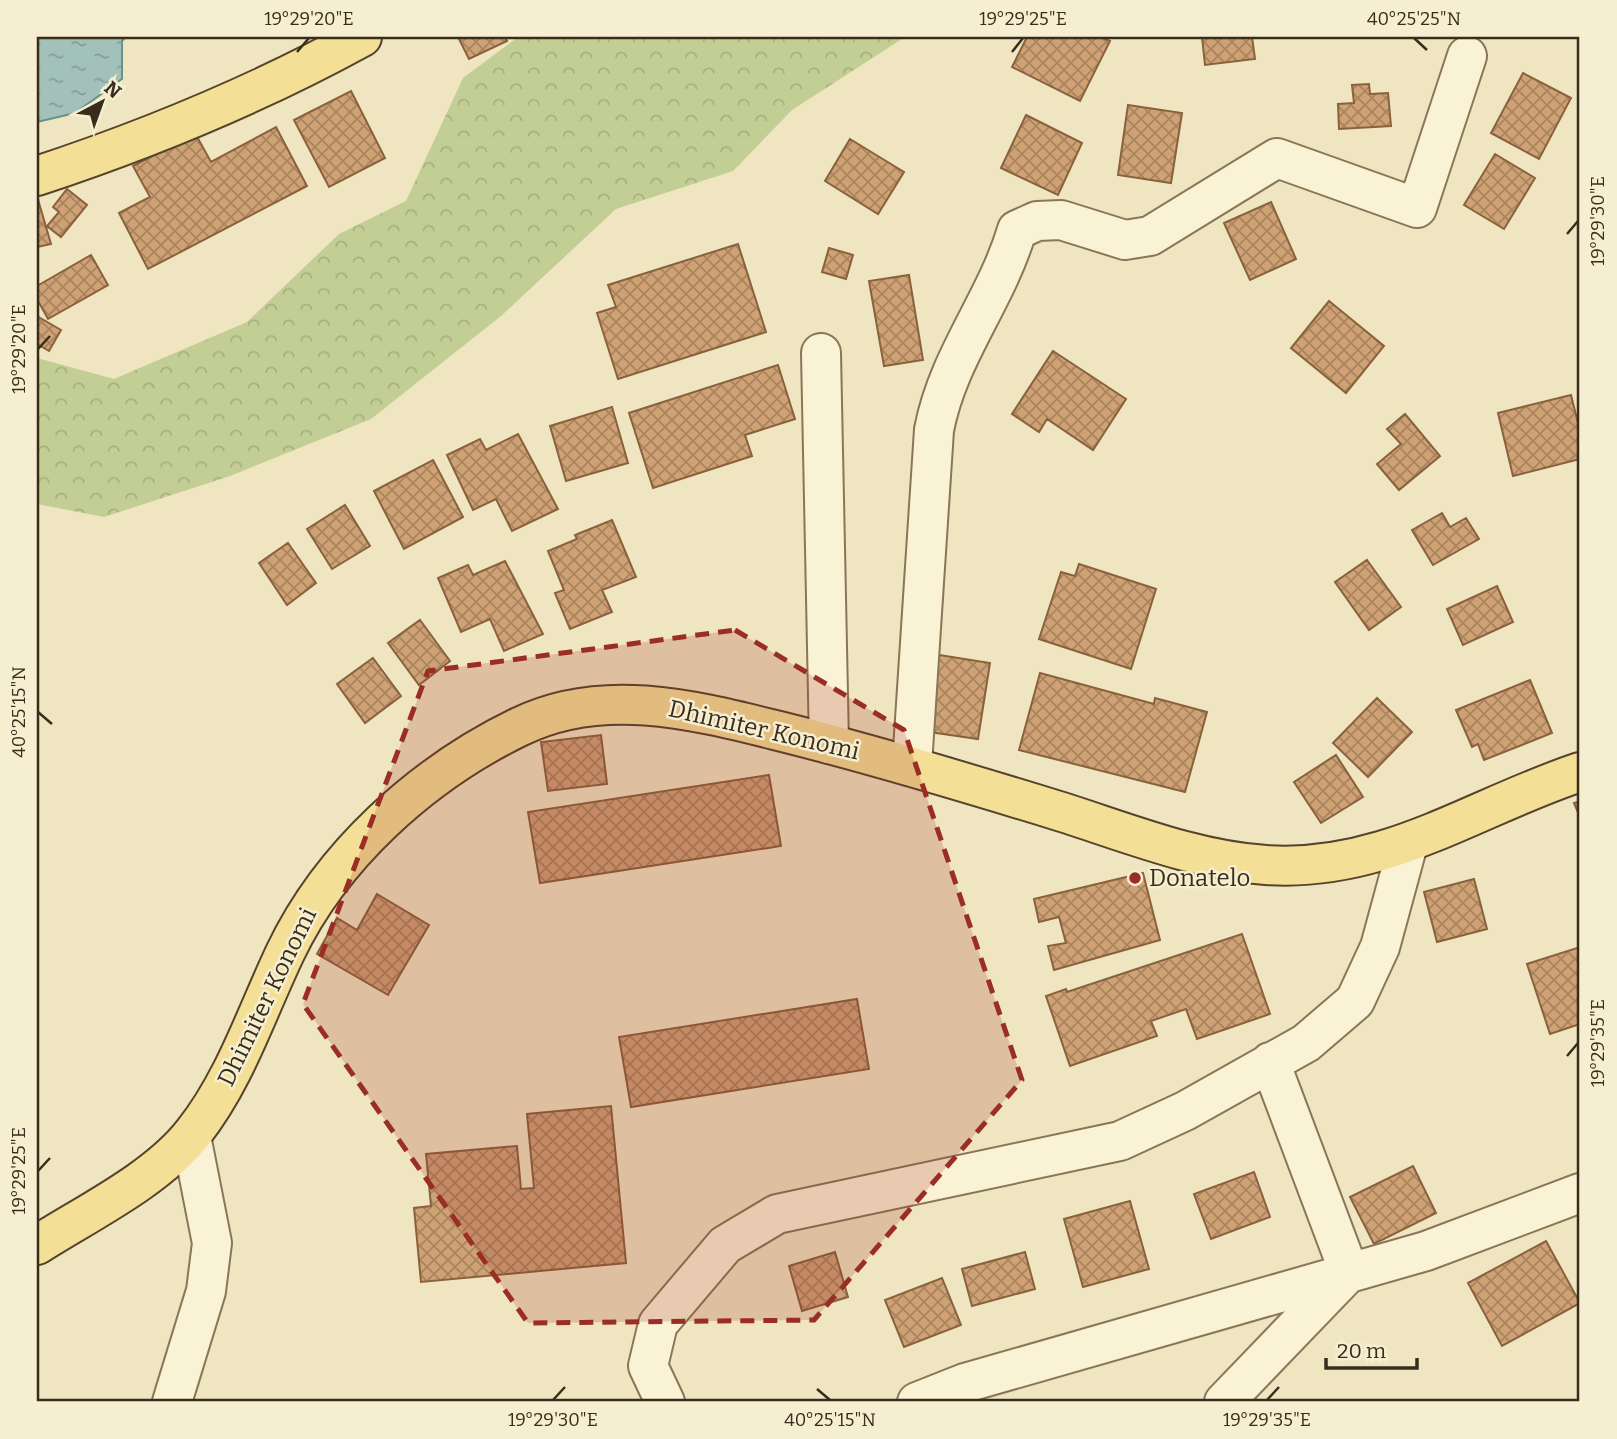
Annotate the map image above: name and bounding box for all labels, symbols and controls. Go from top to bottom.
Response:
text: 19°29'20"E [264,8,354,30]
text: 19°29'25"E [979,8,1067,30]
text: 40°25'25"N [1367,8,1461,30]
north arrow [66,66,136,136]
text: N [100,76,126,103]
text: 19°29'30"E [1587,176,1609,266]
text: 19°29'20"E [8,304,30,394]
text: 40°25'15"N [8,666,30,758]
street label: Dhimiter Konomi [666,694,862,766]
place label: Donatelo [1149,864,1250,892]
marker: Donatelo [1127,870,1143,886]
street label: Dhimiter Konomi [212,903,322,1091]
text: 19°29'35"E [1587,999,1609,1087]
text: 19°29'25"E [8,1127,30,1215]
scale bar [1326,1327,1418,1371]
text: 20 m [1337,1338,1386,1364]
text: 19°29'30"E [508,1409,598,1431]
text: 40°25'15"N [784,1409,876,1431]
text: 19°29'35"E [1223,1409,1311,1431]

